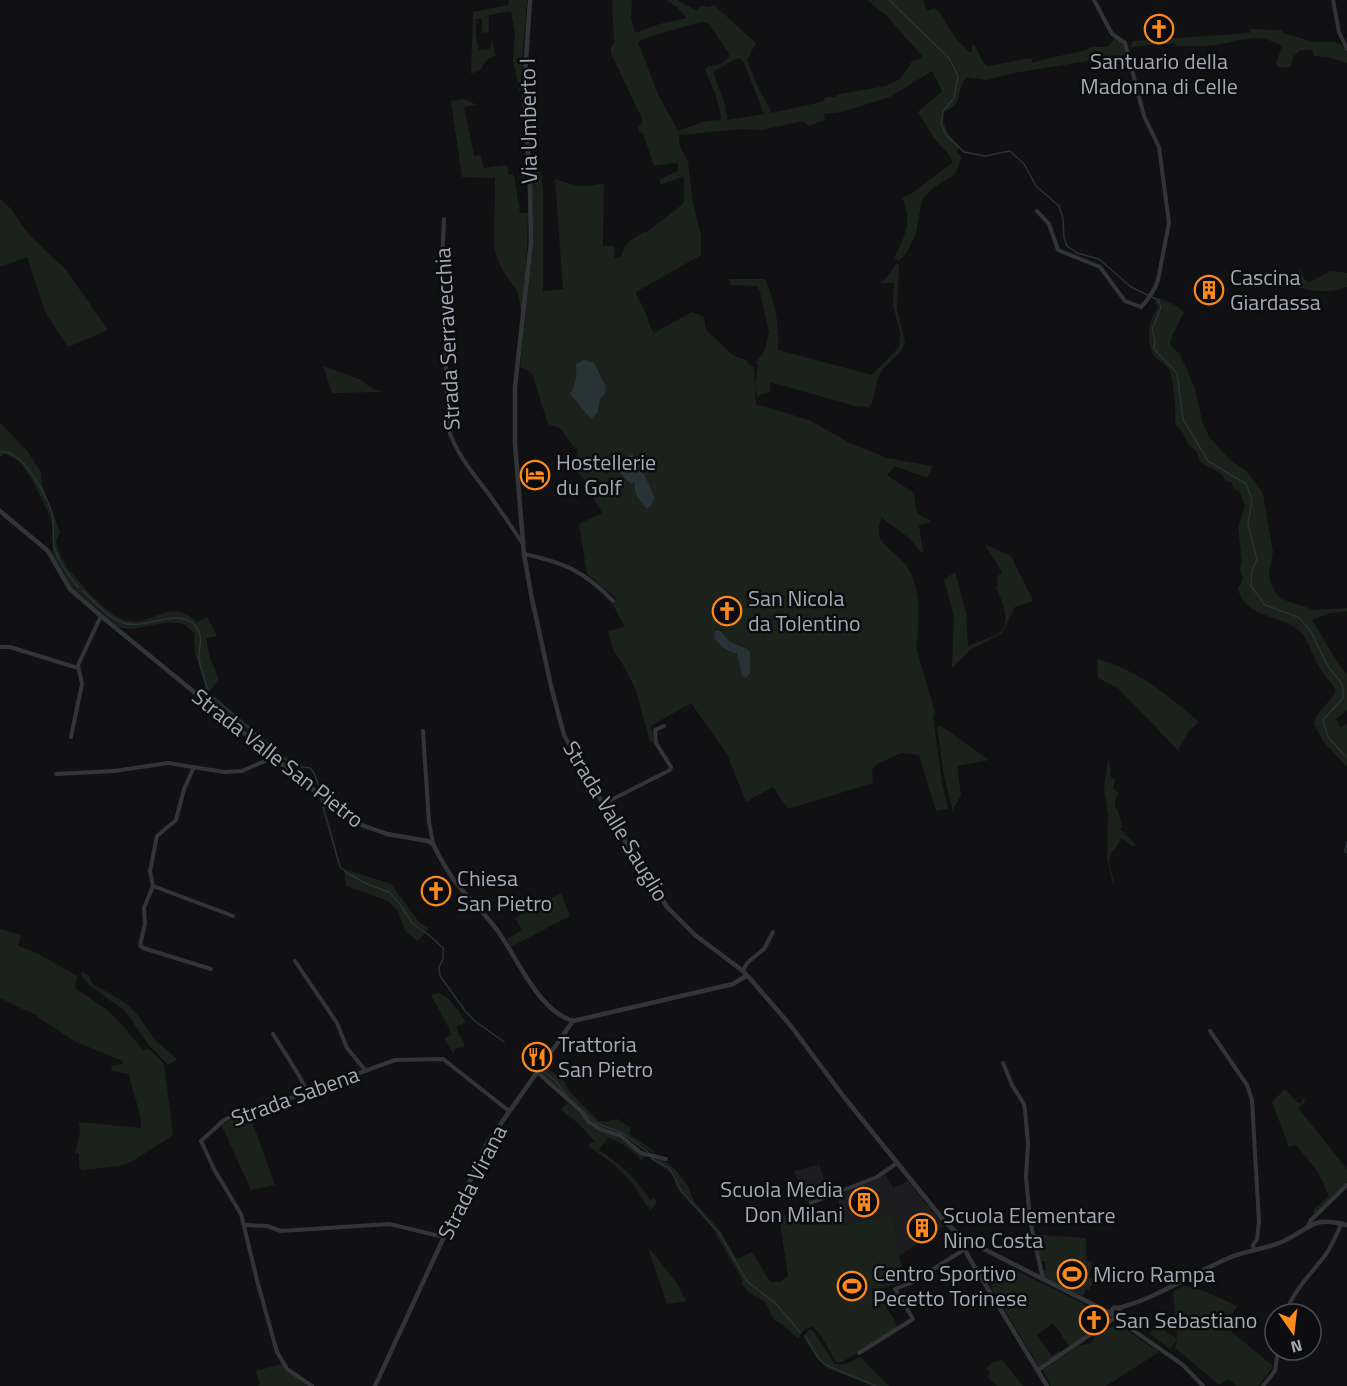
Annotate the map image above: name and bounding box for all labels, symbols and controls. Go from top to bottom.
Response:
church icon: Santuario della Madonna di Celle [1143,13,1175,45]
place label: Santuario della Madonna di Celle [1080,44,1238,103]
street label: Via Umberto I [510,58,546,184]
street label: Strada Serravecchia [425,247,469,431]
place label: Cascina Giardassa [1230,260,1321,319]
building icon: Cascina Giardassa [1193,274,1225,306]
place label: Hostellerie du Golf [556,445,656,504]
hotel icon: Hostellerie du Golf [519,459,551,491]
place label: San Nicola da Tolentino [748,581,861,640]
church icon: San Nicola da Tolentino [711,595,743,627]
street label: Strada Valle San Pietro [185,680,371,836]
street label: Strada Valle Sauglio [554,734,678,908]
place label: Chiesa San Pietro [457,861,552,920]
church icon: Chiesa San Pietro [420,875,452,907]
place label: Trattoria San Pietro [558,1027,653,1086]
restaurant icon: Trattoria San Pietro [521,1041,553,1073]
street label: Strada Sabena [226,1057,364,1135]
street label: Strada Virana [429,1119,515,1245]
place label: Scuola Media Don Milani [720,1172,843,1231]
building icon: Scuola Media Don Milani [848,1186,880,1218]
place label: Scuola Elementare Nino Costa [943,1198,1116,1257]
building icon: Scuola Elementare Nino Costa [906,1212,938,1244]
place label: Centro Sportivo Pecetto Torinese [873,1256,1027,1315]
place label: Micro Rampa [1093,1257,1215,1291]
sports icon: Micro Rampa [1056,1258,1088,1290]
sports icon: Centro Sportivo Pecetto Torinese [836,1270,868,1302]
north arrow [1263,1302,1323,1362]
place label: San Sebastiano [1115,1303,1257,1337]
church icon: San Sebastiano [1078,1304,1110,1336]
text: N [1288,1334,1305,1360]

